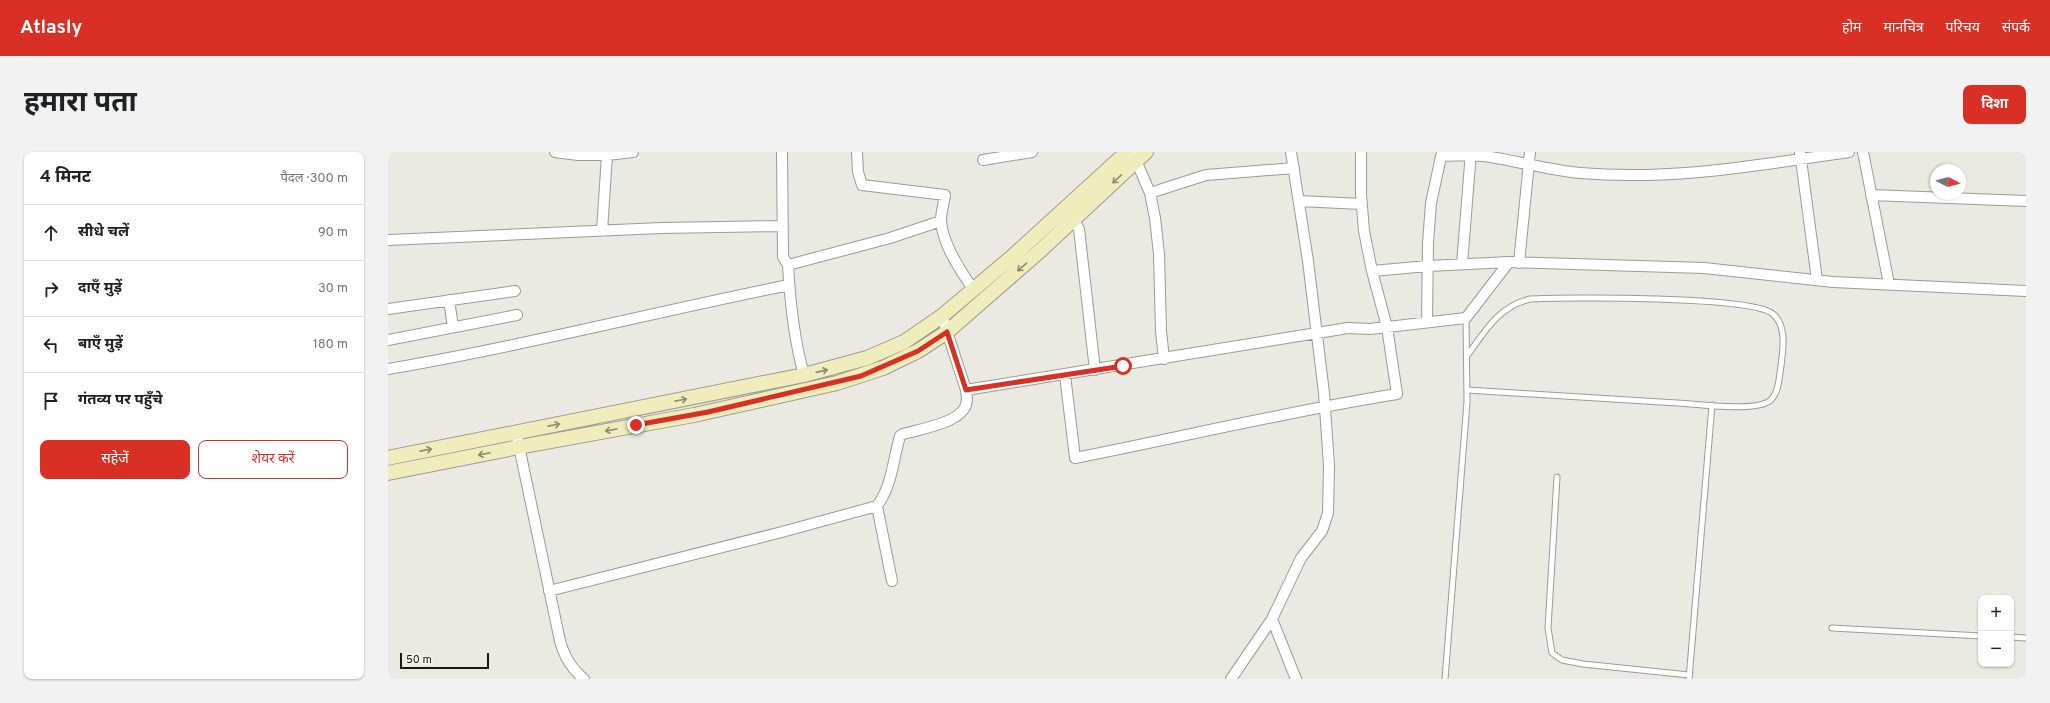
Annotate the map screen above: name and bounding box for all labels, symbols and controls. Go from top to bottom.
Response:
text: Atlasly [20,16,82,40]
text: होम [1842,20,1861,37]
text: मानचित्र [1883,20,1924,37]
text: परिचय [1946,20,1980,37]
text: संपर्क [2002,20,2030,37]
button: दिशा [1963,85,2026,124]
text: हमारा पता [24,86,137,122]
north arrow [1930,164,1966,200]
text: 4 मिनट [40,167,91,189]
text: पैदल · 300 m [280,171,348,187]
one-way arrow [1112,174,1122,183]
icon: ahead [40,222,62,244]
text: सीधे चलें [78,223,129,242]
text: 90 m [318,225,348,241]
one-way arrow [1017,263,1027,272]
icon: right [40,278,62,300]
text: दाएँ मुड़ें [78,279,122,298]
text: 30 m [318,281,348,297]
icon: left [40,334,62,356]
text: बाएँ मुड़ें [78,335,123,354]
text: 180 m [313,337,348,353]
route start [1114,357,1132,375]
one-way arrow [816,366,829,374]
icon: arrive [40,390,62,412]
text: गंतव्य पर पहुँचे [78,391,163,410]
one-way arrow [674,395,687,403]
route end [627,416,645,434]
one-way arrow [547,421,560,429]
one-way arrow [605,426,618,434]
button: सहेजें [40,440,190,479]
button: शेयर करें [198,440,348,479]
one-way arrow [419,446,432,454]
one-way arrow [477,450,490,458]
map controls [1978,595,2014,667]
button: + [1978,595,2014,631]
button: − [1978,631,2014,667]
scale bar [400,651,489,670]
text: 50 m [406,653,432,667]

